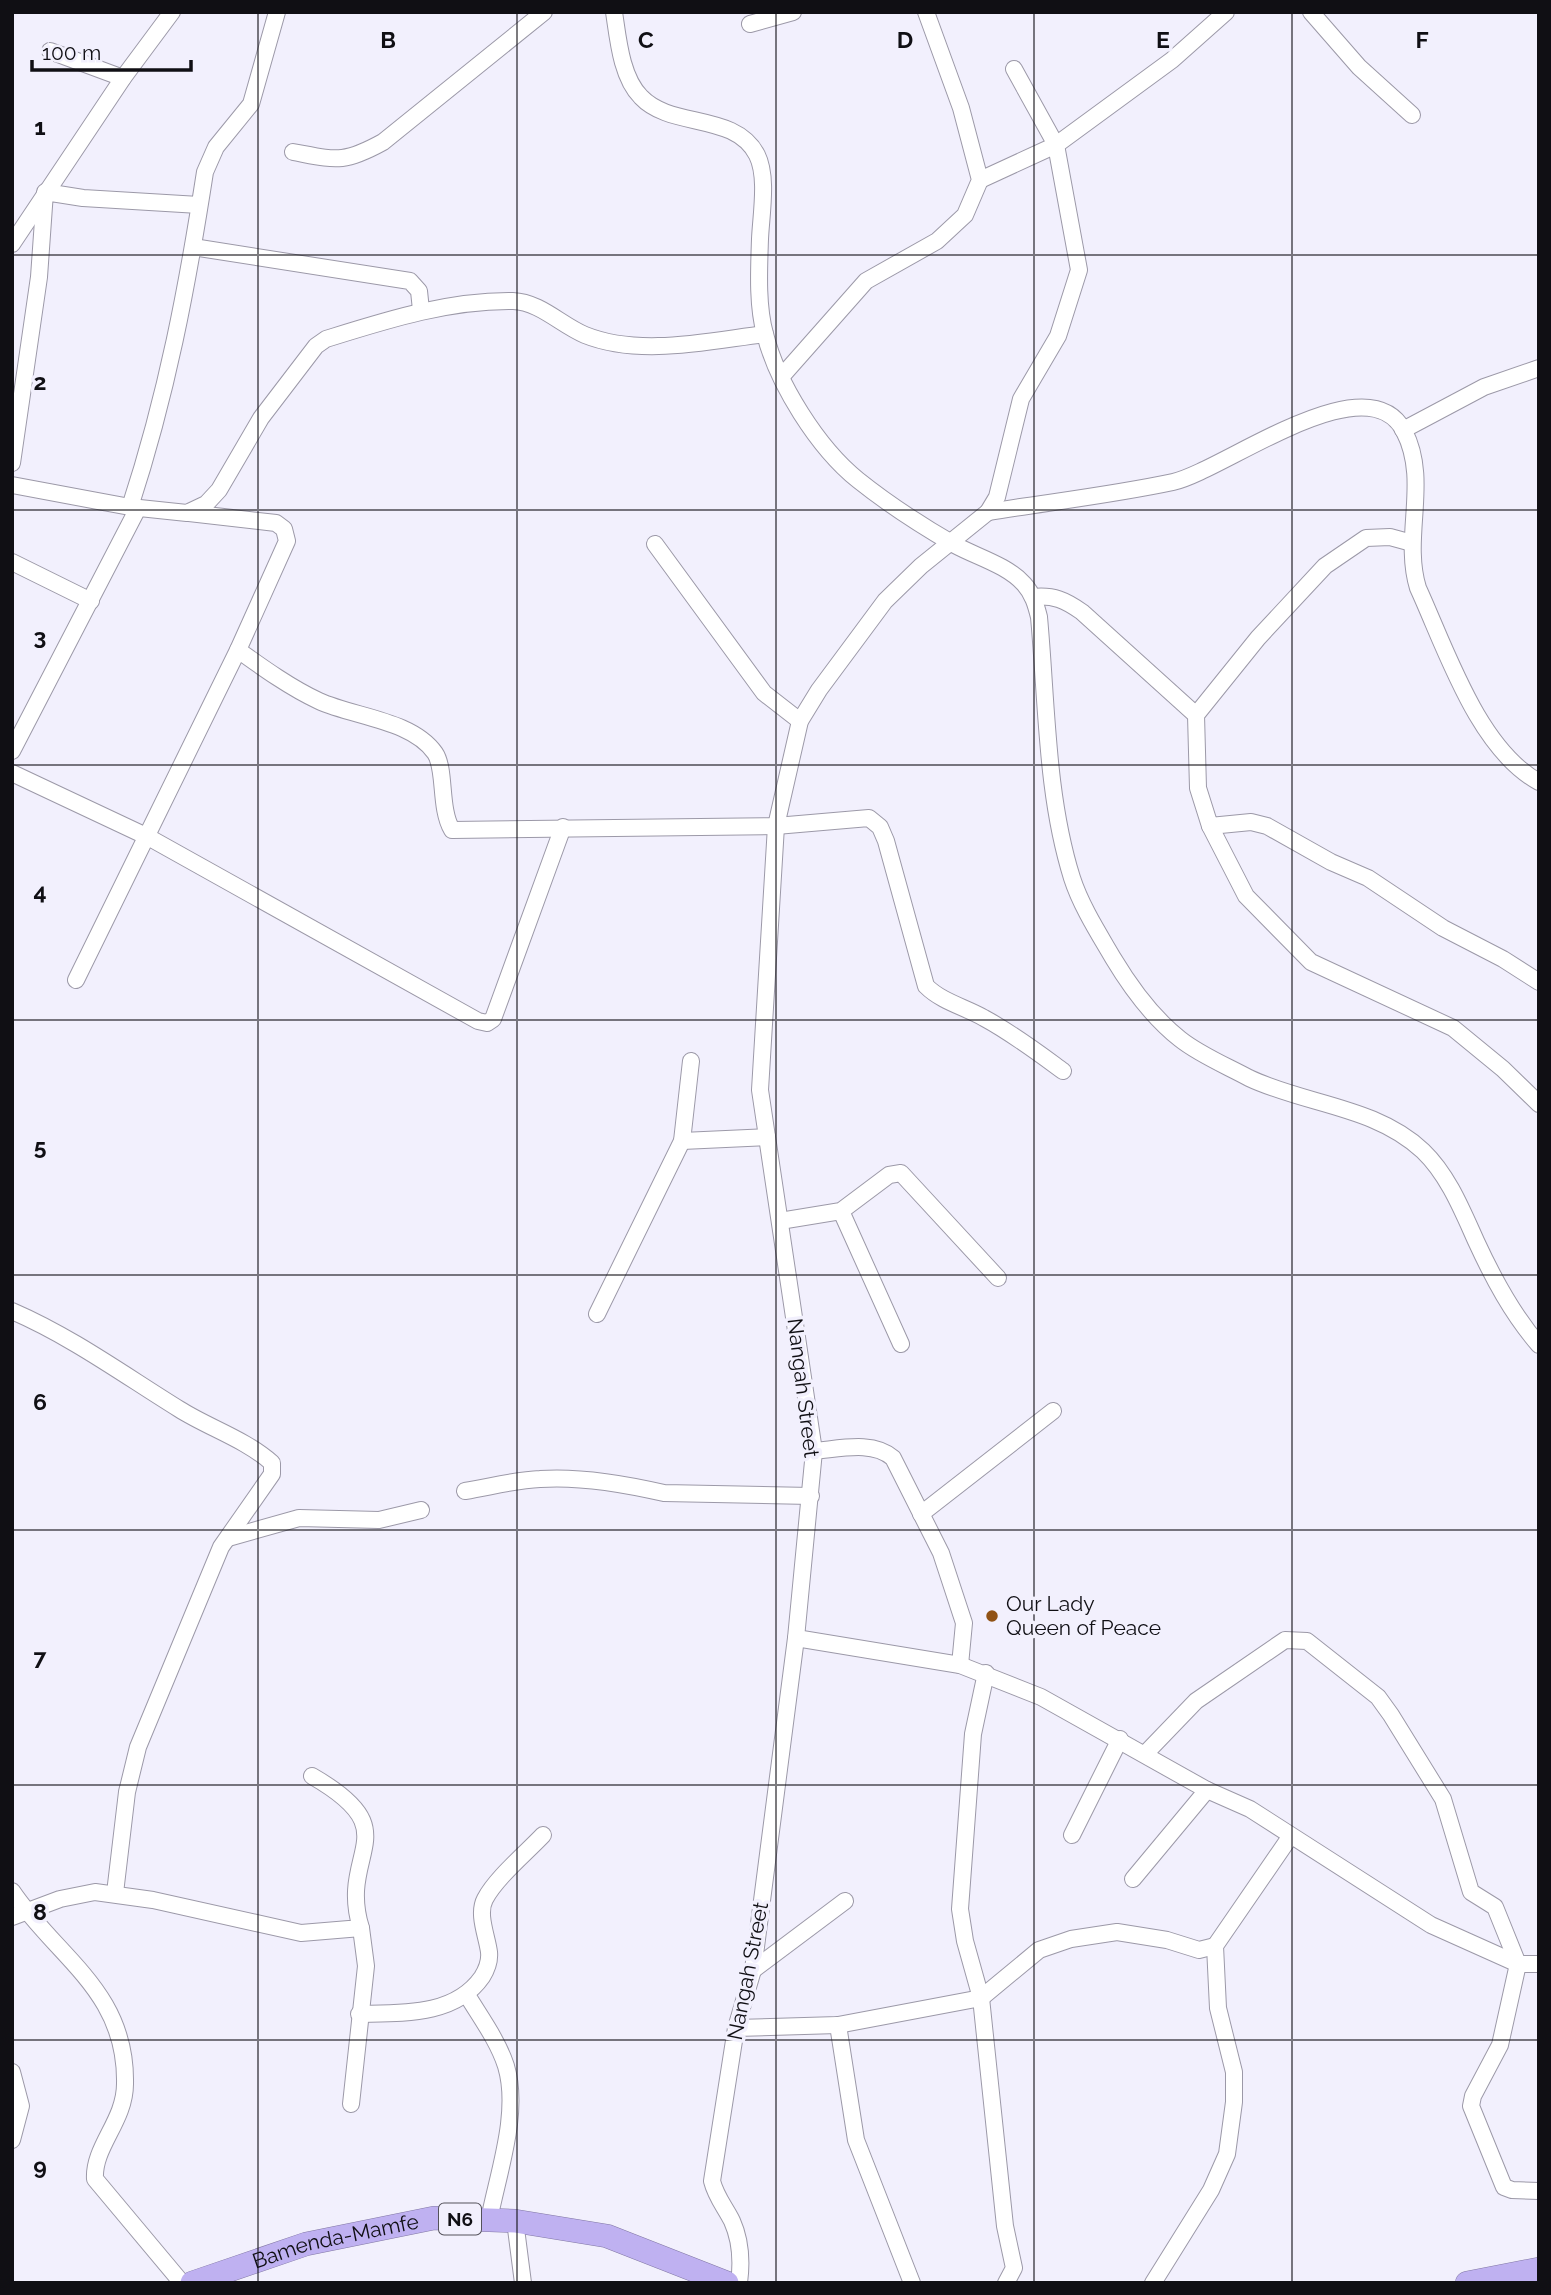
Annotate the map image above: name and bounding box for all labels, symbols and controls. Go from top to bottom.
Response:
text: B [380,26,396,53]
text: C [638,26,654,53]
text: D [897,26,913,53]
text: E [1156,26,1170,53]
text: F [1415,26,1429,53]
scale bar [32,28,191,72]
text: 100 m [42,40,101,65]
text: 1 [34,113,46,140]
text: 2 [34,368,46,395]
text: 3 [34,623,46,650]
text: 4 [33,878,47,905]
text: 5 [34,1133,47,1160]
street label: Nangah Street [783,1317,824,1459]
text: 6 [33,1388,47,1415]
place label: Our Lady Queen of Peace [1006,1591,1161,1640]
marker: Our Lady Queen of Peace [984,1608,1000,1624]
text: 7 [34,1643,47,1670]
text: 8 [33,1898,47,1925]
street label: Nangah Street [722,1900,773,2042]
text: 9 [33,2153,47,2180]
road number: N6 [439,2204,481,2234]
street label: Bamenda-Mamfe [249,2208,421,2273]

